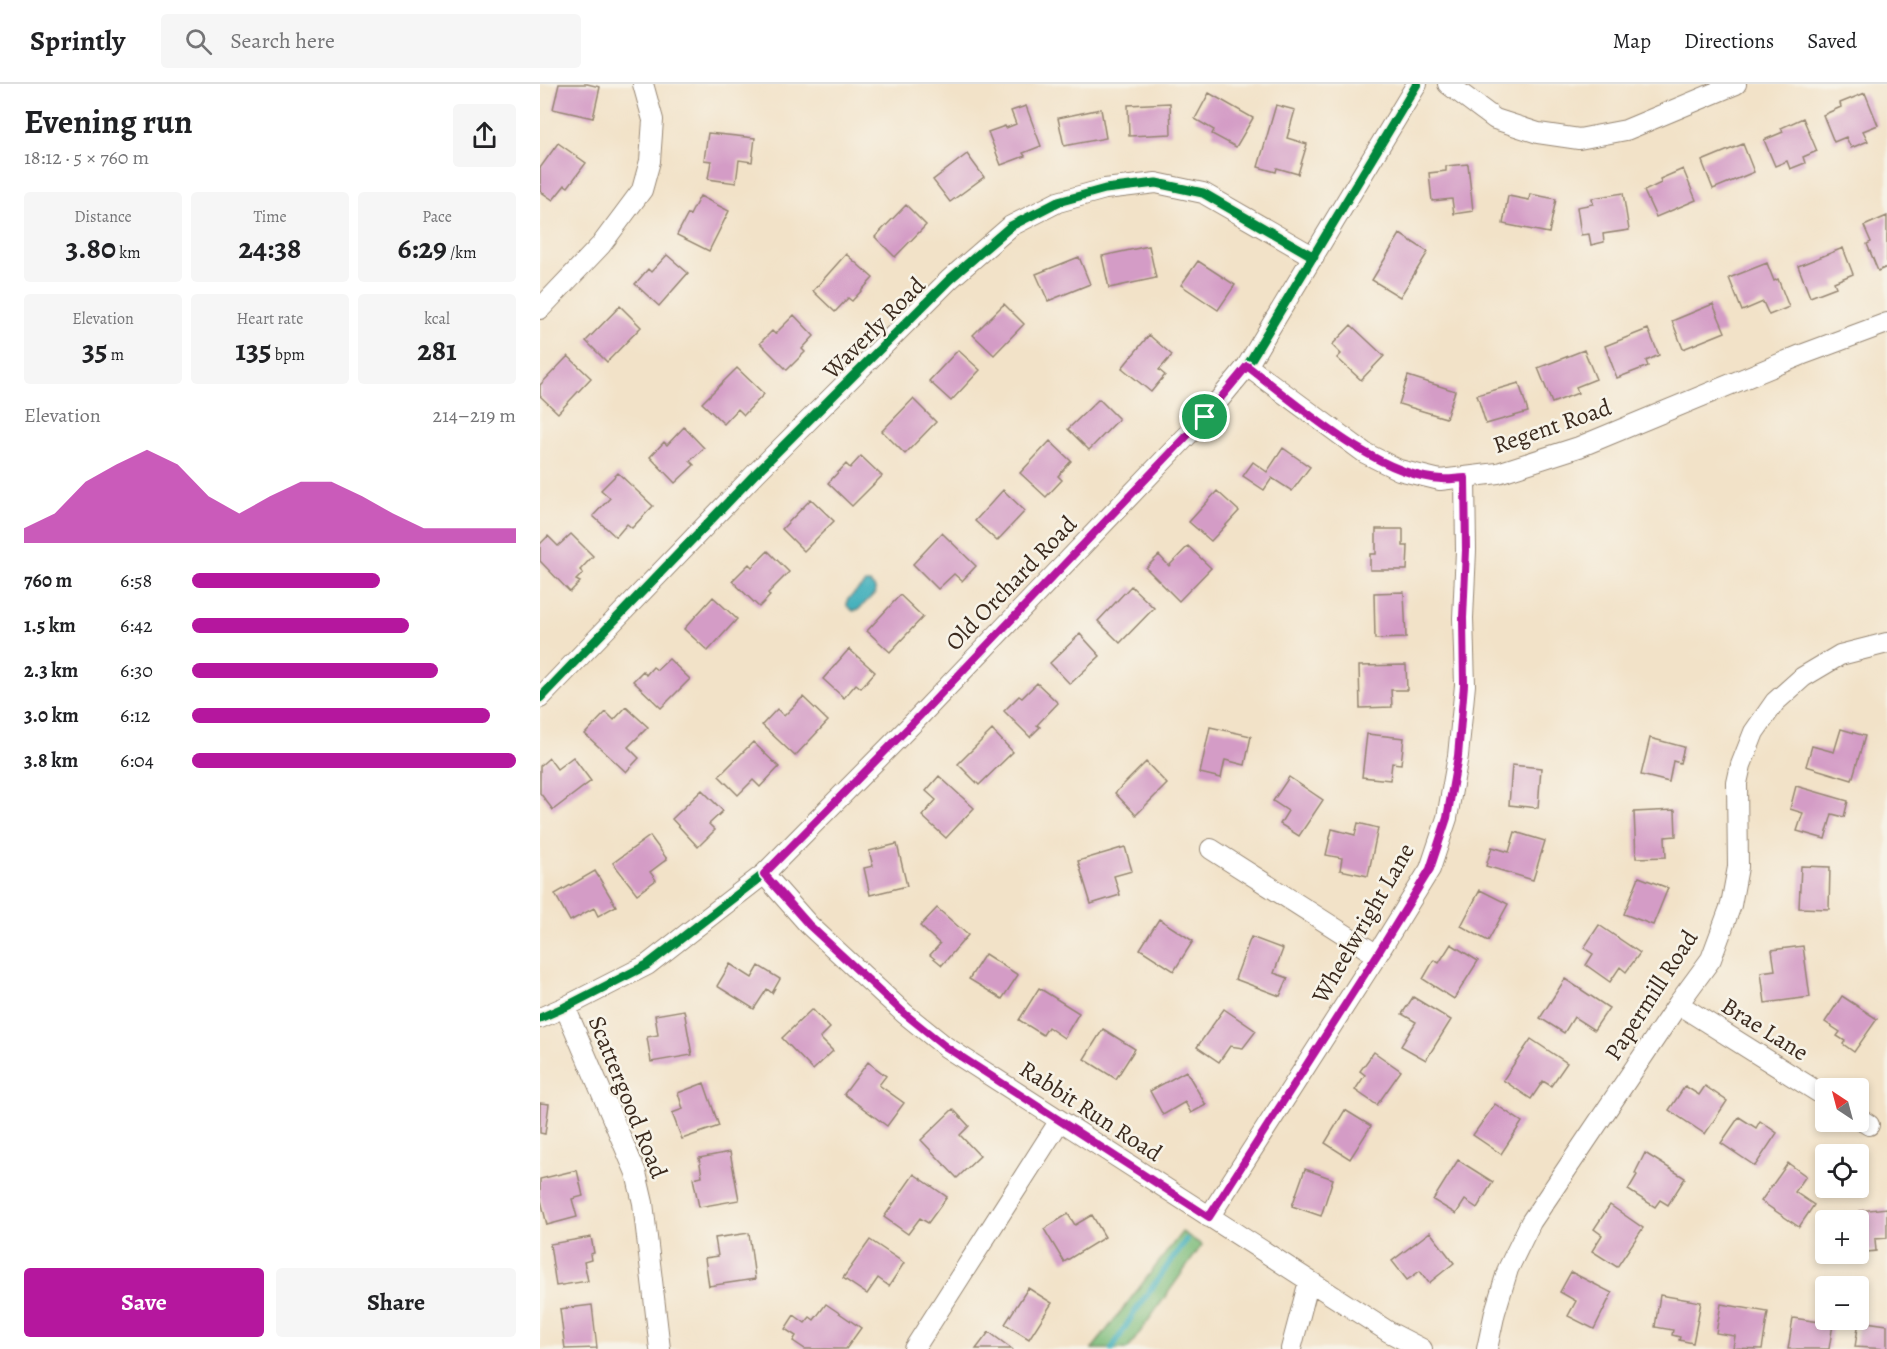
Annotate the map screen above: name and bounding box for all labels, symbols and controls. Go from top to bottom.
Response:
search box [161,14,581,68]
text: Sprintly [30,22,125,60]
icon: search [182,25,215,58]
text: Search here [230,26,335,56]
text: Map [1613,27,1651,55]
text: Directions [1684,27,1774,55]
text: Saved [1807,27,1857,55]
text: Evening run [24,99,193,144]
button: share [453,104,516,167]
text: 18:12 · 5 × 760 m [24,144,149,171]
text: Distance [74,206,132,228]
text: Time [253,206,287,228]
text: Pace [422,206,452,228]
text: 3.80 [65,228,116,268]
text: 24:38 [238,228,302,268]
text: 6:29 [397,228,447,268]
text: km [116,242,141,264]
text: /km [447,242,477,264]
street label: Waverly Road [815,270,932,387]
text: Elevation [72,308,134,330]
text: Heart rate [237,308,303,330]
text: kcal [424,308,450,330]
text: 35 [82,330,108,370]
text: 135 [235,330,272,370]
text: 281 [417,330,457,370]
text: m [108,344,124,366]
text: bpm [272,344,305,366]
pin [1179,391,1230,442]
street label: Regent Road [1489,391,1615,461]
icon: arrive [1188,400,1221,433]
text: Elevation [24,402,101,429]
text: 214–219 m [432,402,516,429]
street label: Old Orchard Road [938,508,1084,658]
text: 760 m [24,567,72,594]
text: 6:58 [120,567,152,594]
text: 1.5 km [24,612,76,639]
text: 6:42 [120,612,153,639]
text: 2.3 km [24,657,78,684]
text: 6:30 [120,657,153,684]
text: 3.0 km [24,702,79,729]
text: 6:12 [120,702,150,729]
text: 3.8 km [24,747,78,774]
text: 6:04 [120,747,154,774]
street label: Wheelwright Lane [1304,837,1422,1010]
street label: Papermill Road [1597,923,1705,1066]
street label: Brae Lane [1715,990,1815,1068]
street label: Scattergood Road [581,1011,675,1183]
street label: Rabbit Run Road [1014,1053,1169,1169]
north arrow [1815,1078,1869,1132]
map controls [1815,1078,1869,1330]
button: locate [1815,1144,1869,1198]
button: + [1815,1210,1869,1264]
button: Save [24,1268,264,1337]
button: Share [276,1268,516,1337]
button: − [1815,1276,1869,1330]

